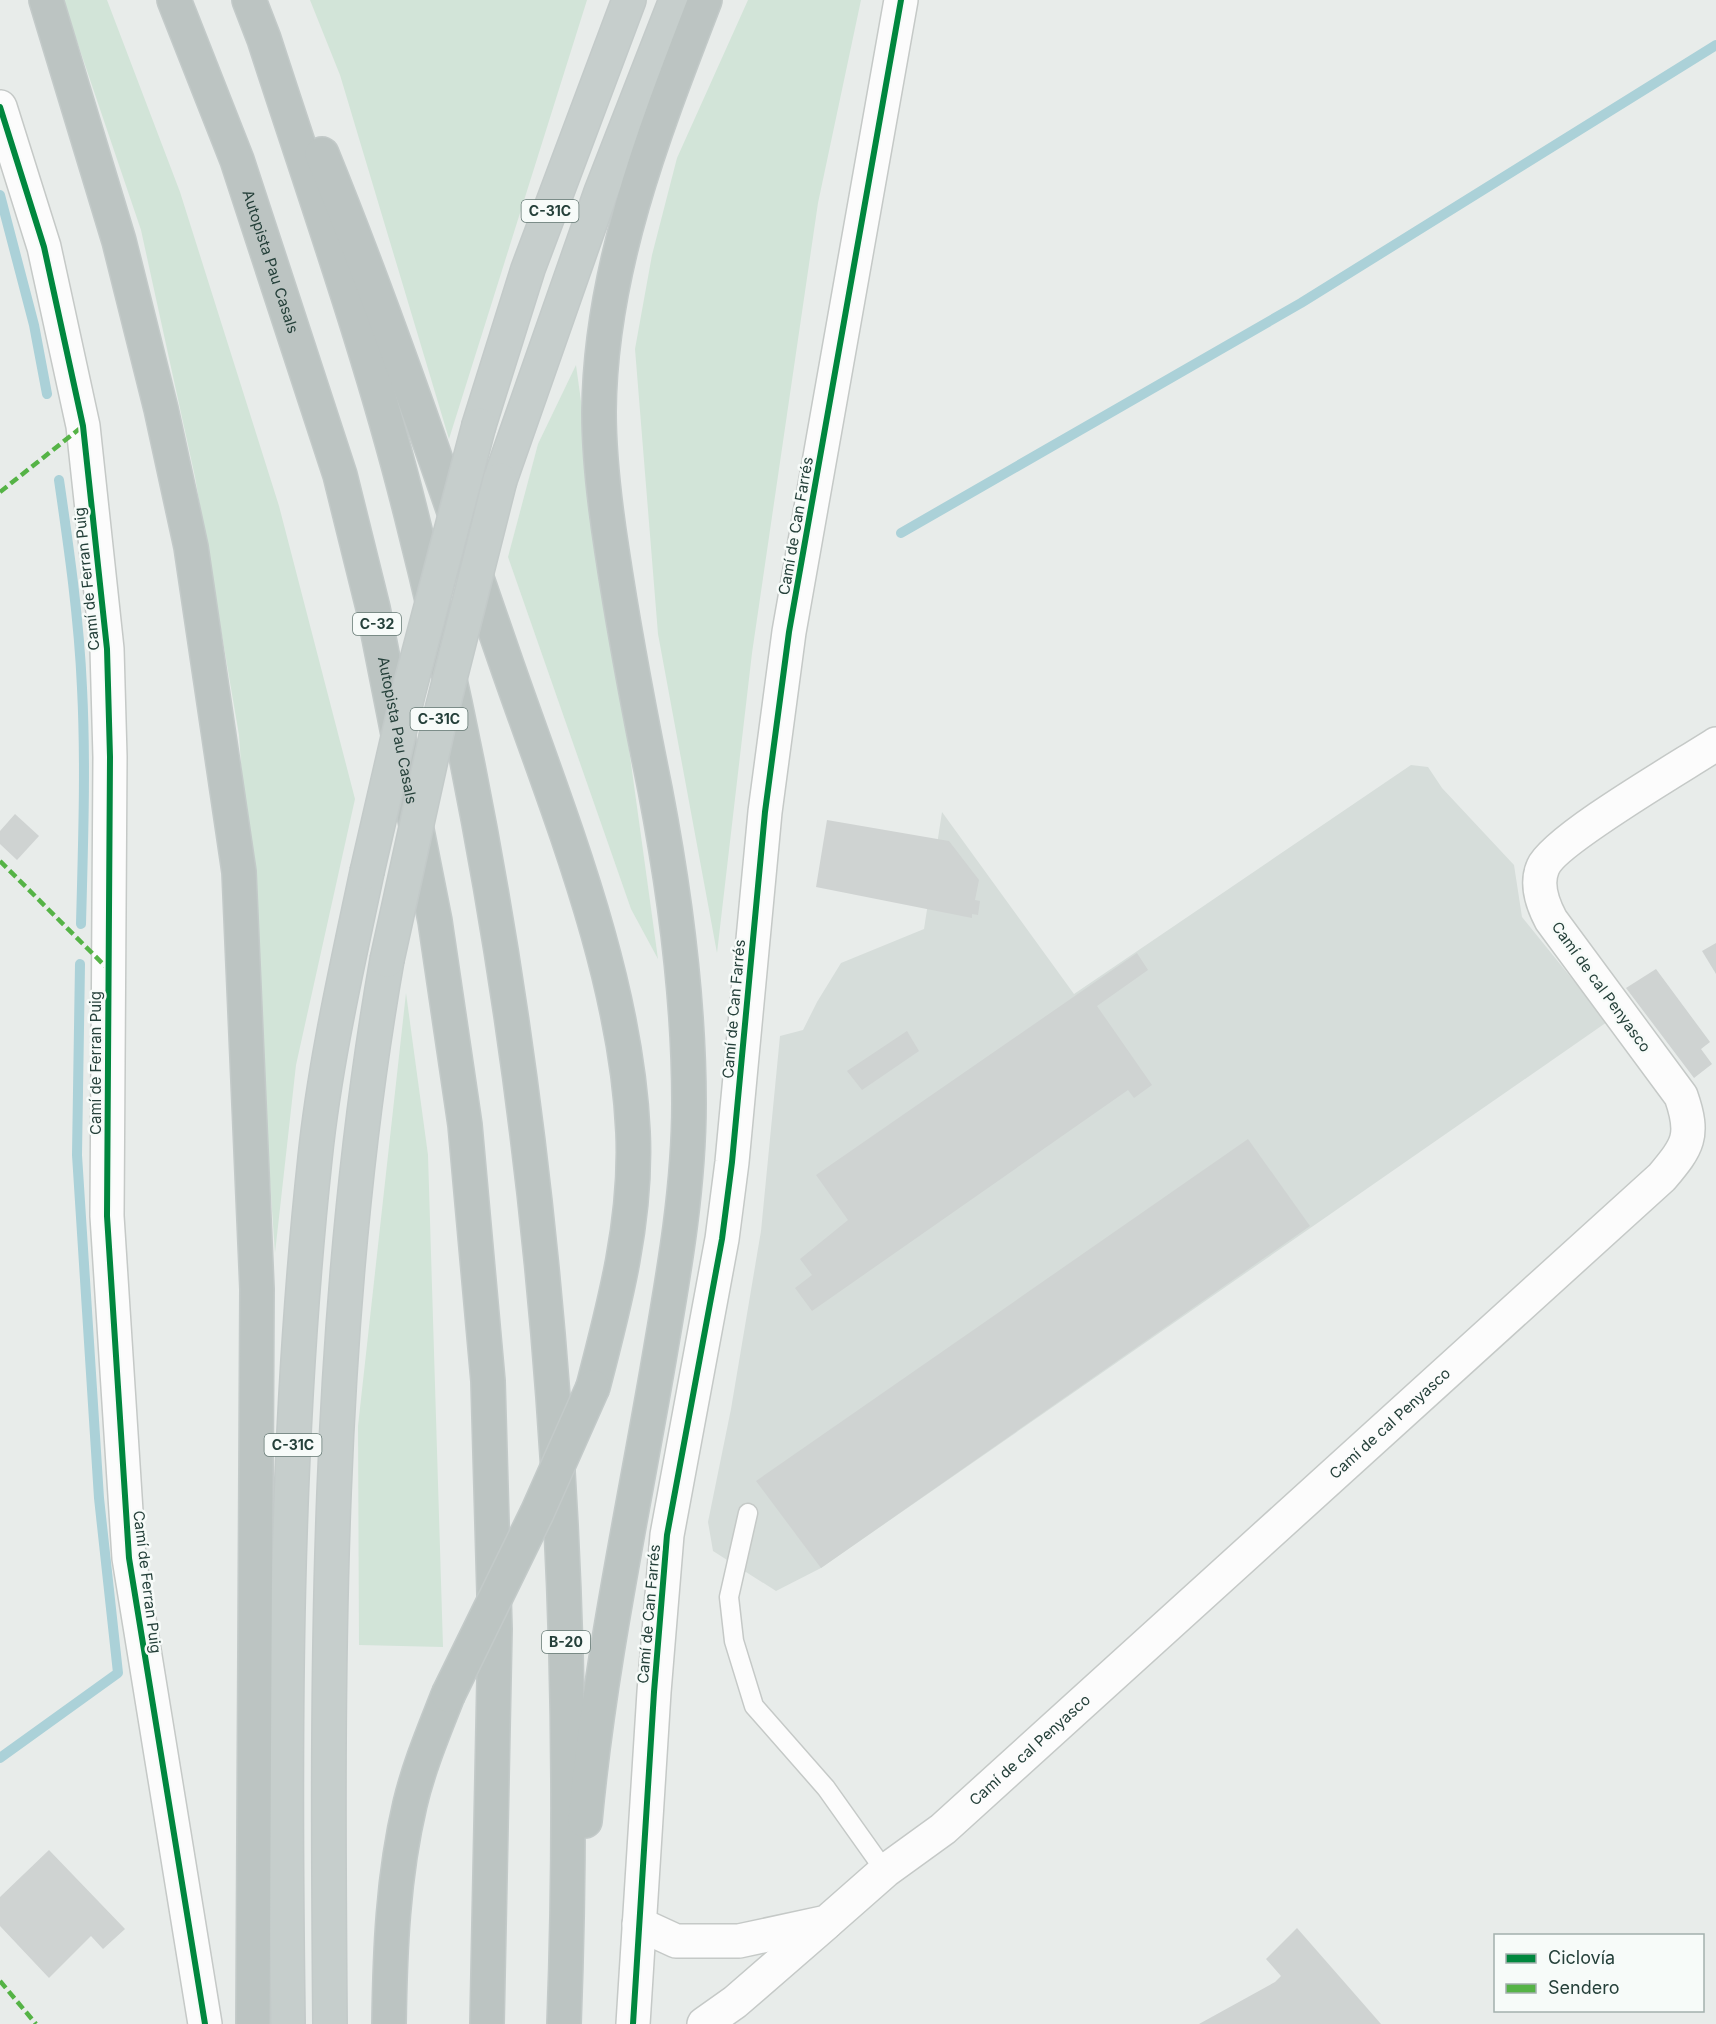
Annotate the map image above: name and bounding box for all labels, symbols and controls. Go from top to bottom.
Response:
street label: Autopista Pau Casals [238,187,303,336]
road number: C-31C [522,200,578,222]
street label: Camí de Can Farrés [774,455,817,596]
street label: Camí de Ferran Puig [70,507,103,652]
road number: C-32 [353,613,401,635]
street label: Autopista Pau Casals [374,655,422,806]
road number: C-31C [410,708,468,730]
street label: Camí de cal Penyasco [1548,918,1655,1056]
street label: Camí de Can Farrés [718,938,749,1079]
street label: Camí de Ferran Puig [86,991,105,1135]
street label: Camí de cal Penyasco [1325,1364,1454,1483]
road number: C-31C [264,1434,322,1456]
street label: Camí de Ferran Puig [129,1509,166,1654]
street label: Camí de Can Farrés [633,1543,664,1684]
road number: B-20 [542,1631,590,1653]
street label: Camí de cal Penyasco [965,1690,1094,1809]
legend [1494,1934,1704,2012]
text: Ciclovía [1548,1947,1615,1968]
text: Sendero [1548,1977,1619,1998]

